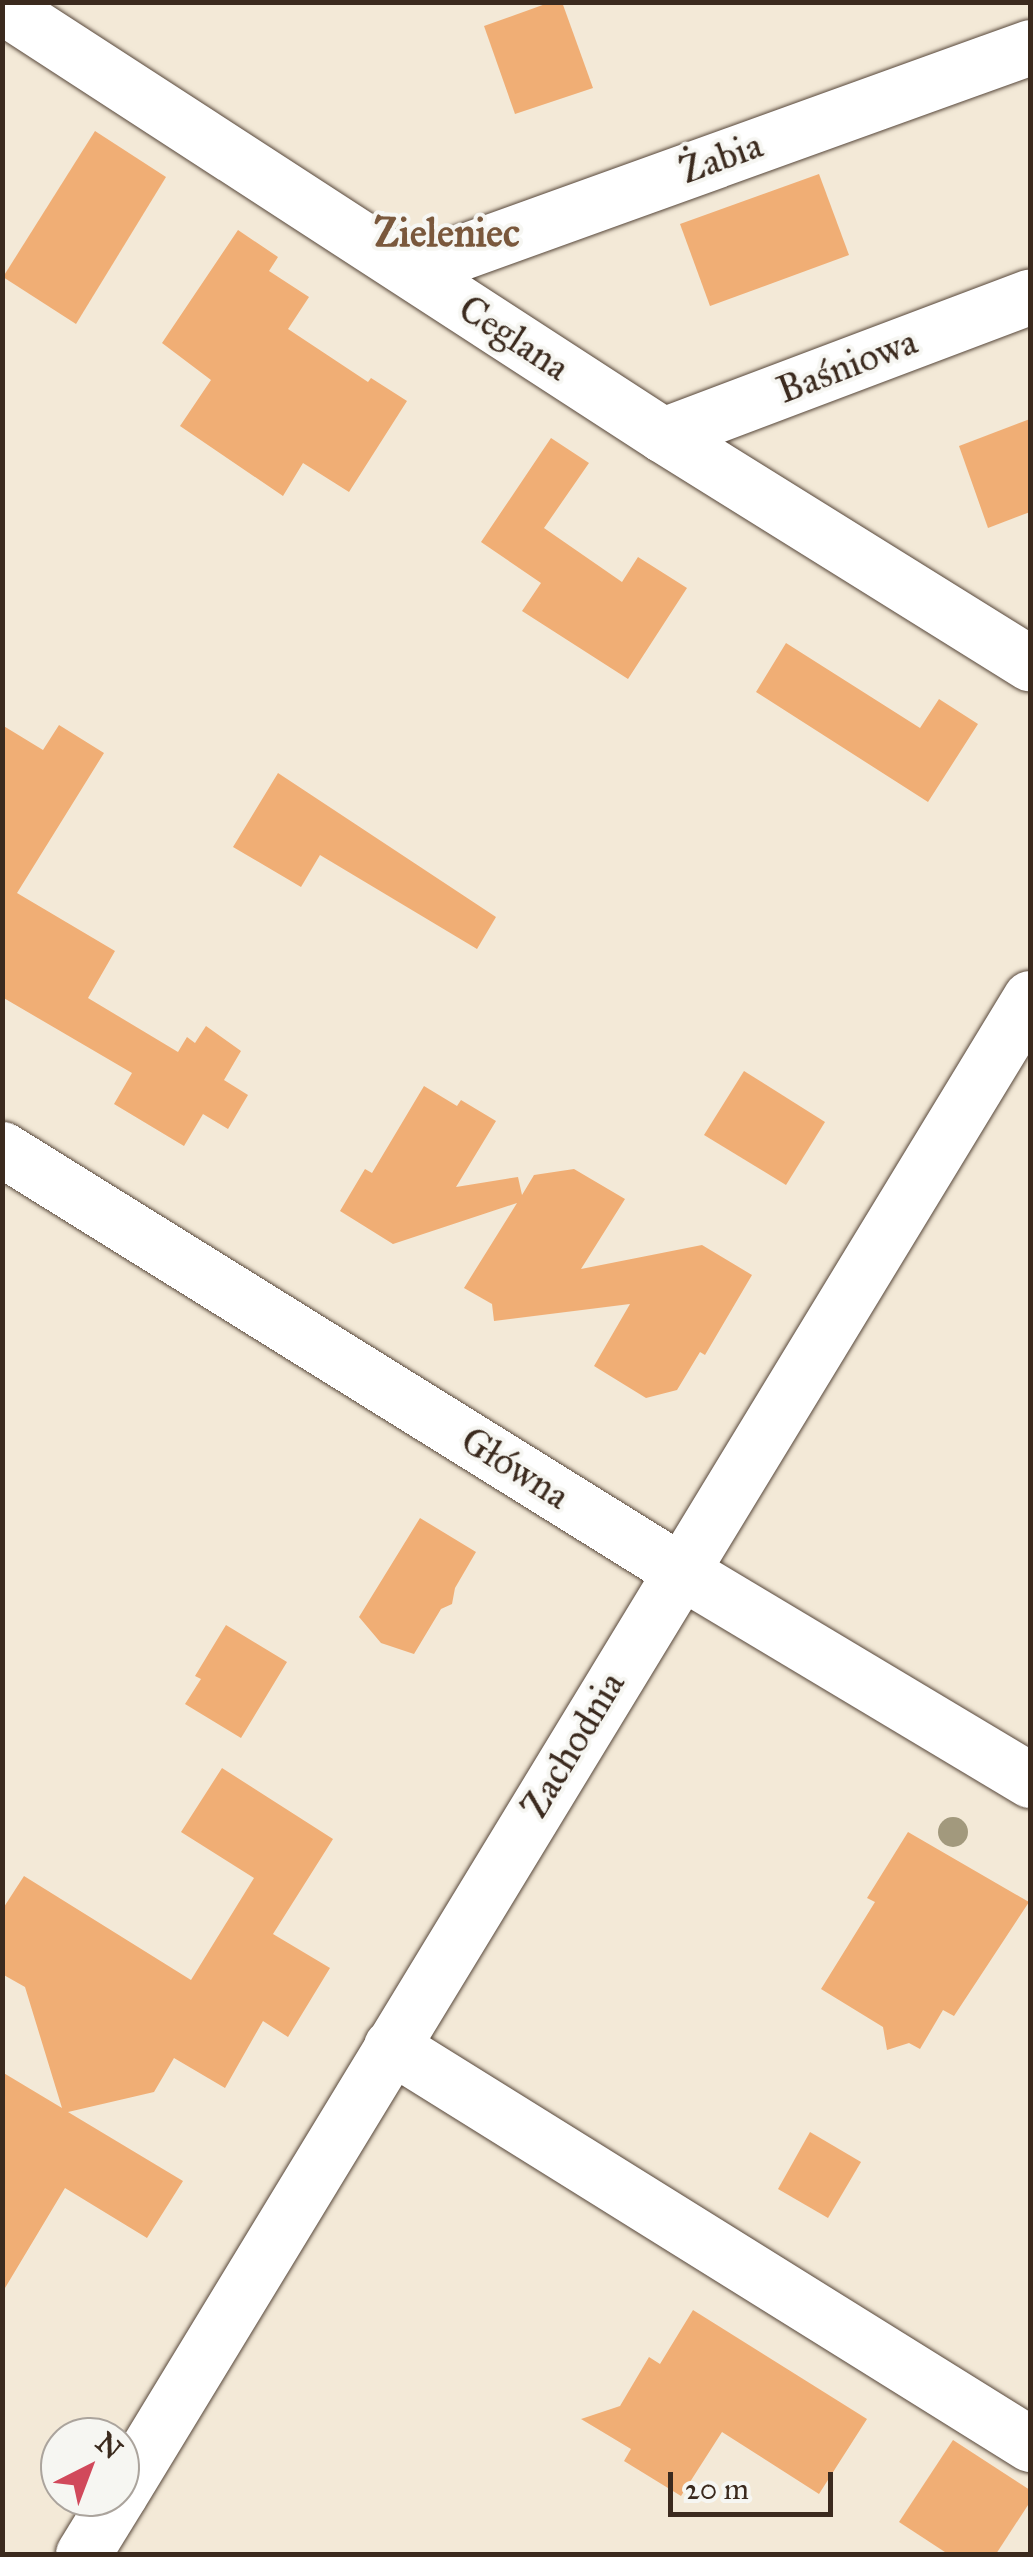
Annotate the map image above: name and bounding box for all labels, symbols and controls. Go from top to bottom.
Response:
street label: Żabia [673,122,769,194]
district label: Zieleniec [374,209,520,257]
street label: Ceglana [450,286,578,390]
street label: Baśniowa [771,319,923,413]
street label: Główna [453,1417,577,1519]
street label: Zachodnia [512,1664,634,1826]
north arrow [40,2417,140,2517]
text: N [89,2425,130,2467]
scale bar [673,2452,838,2514]
text: 20 m [685,2471,749,2507]

